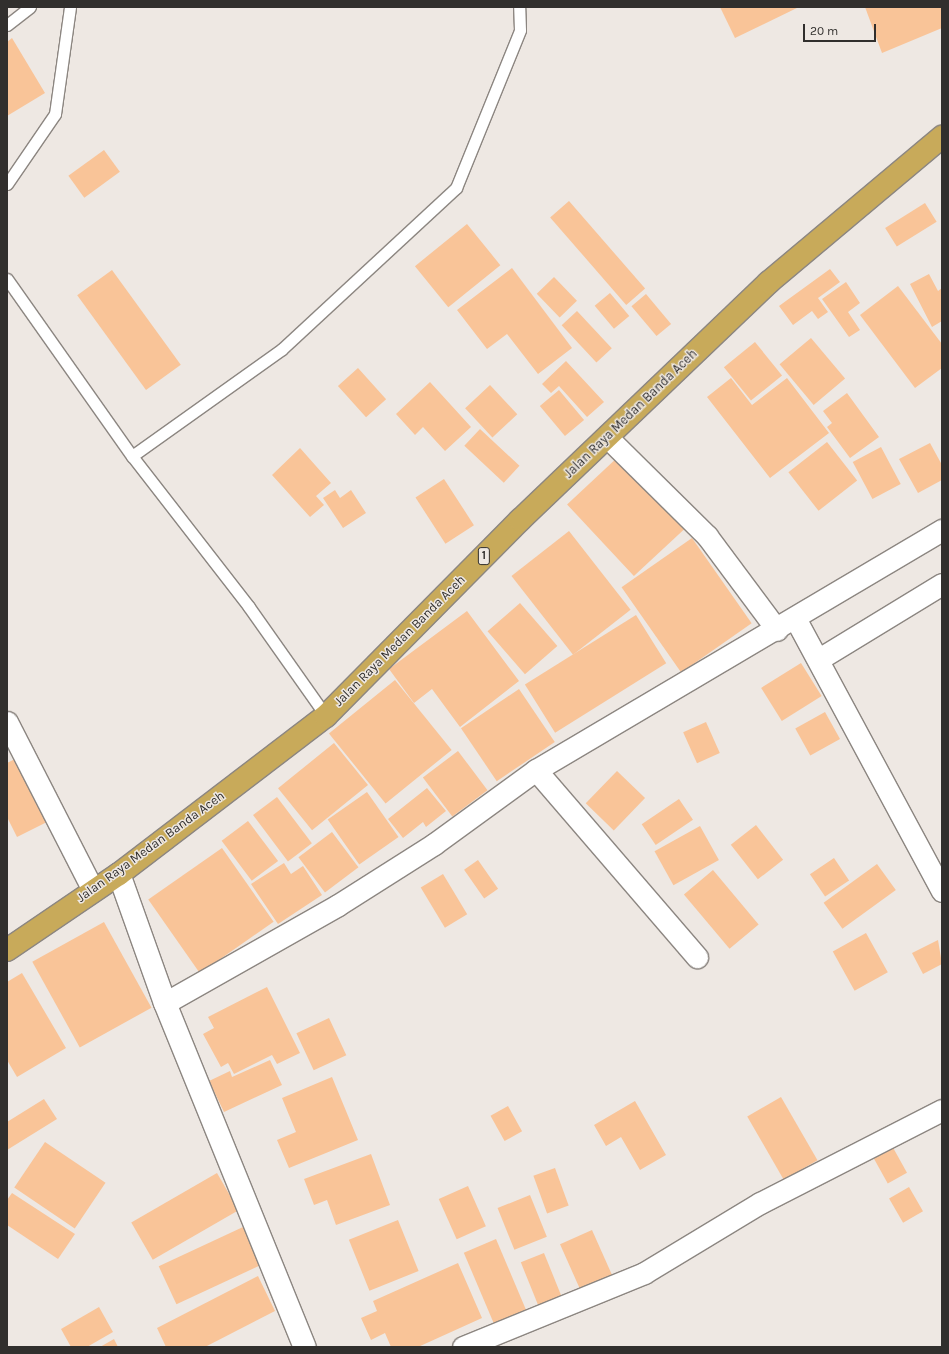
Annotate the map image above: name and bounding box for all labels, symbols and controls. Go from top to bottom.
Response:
scale bar [805,16,878,42]
text: 20 m [810,24,838,38]
street label: Jalan Raya Medan Banda Aceh [561,346,701,482]
road number: 1 [477,546,491,566]
street label: Jalan Raya Medan Banda Aceh [331,572,469,710]
street label: Jalan Raya Medan Banda Aceh [74,788,228,906]

